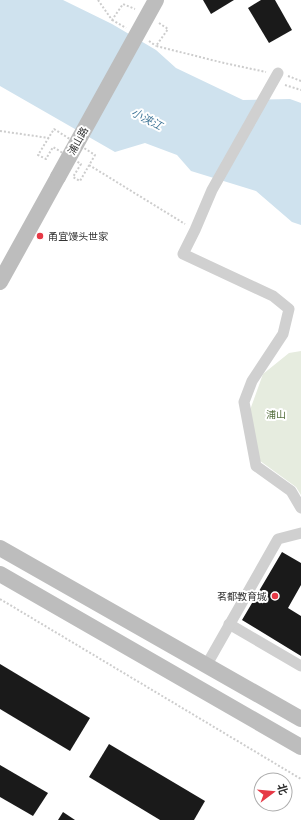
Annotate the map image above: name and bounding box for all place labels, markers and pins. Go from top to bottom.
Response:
place label: 甬宜馒头世家 [48,230,109,243]
marker: 甬宜馒头世家 [35,231,45,241]
place label: 茗都教育城 [217,590,267,603]
marker: 茗都教育城 [270,591,280,601]

